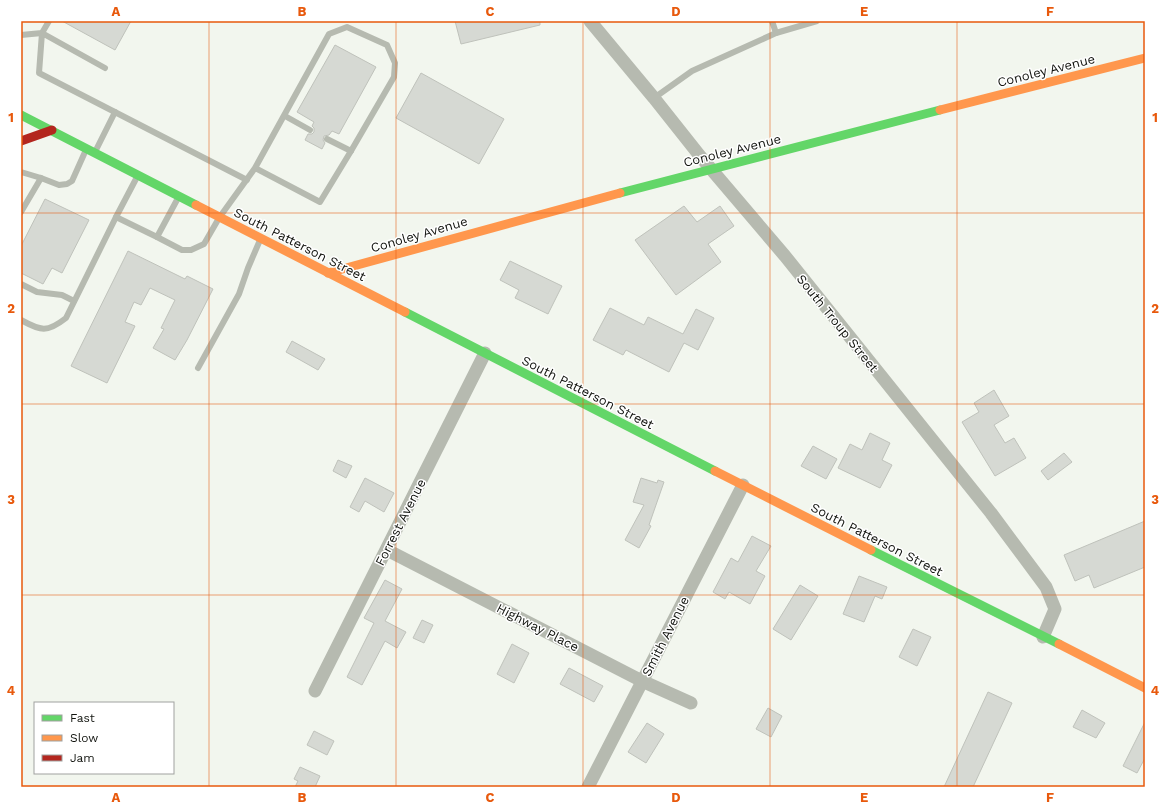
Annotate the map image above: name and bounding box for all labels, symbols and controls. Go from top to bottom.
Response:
text: A [112,4,121,19]
text: B [298,4,307,19]
text: C [486,4,495,19]
text: D [671,4,681,19]
text: E [860,4,868,19]
text: F [1046,4,1054,19]
street label: Conoley Avenue [996,51,1096,90]
text: 1 [8,110,14,125]
text: 1 [1152,110,1158,125]
street label: Conoley Avenue [682,131,782,170]
street label: South Patterson Street [231,205,369,285]
street label: Conoley Avenue [369,213,469,255]
street label: South Troup Street [794,271,882,376]
text: 2 [7,301,15,316]
text: 2 [1151,301,1159,316]
street label: South Patterson Street [519,353,657,433]
street label: Forrest Avenue [372,476,429,568]
text: 3 [7,492,15,507]
text: 3 [1151,492,1159,507]
street label: South Patterson Street [808,500,946,580]
street label: Smith Avenue [639,594,692,679]
street label: Highway Place [494,600,581,655]
text: 4 [7,683,16,698]
text: 4 [1151,683,1160,698]
legend [34,702,174,774]
text: Fast [70,711,95,725]
text: Slow [70,731,98,745]
text: Jam [70,751,95,765]
text: A [112,790,121,805]
text: B [298,790,307,805]
text: C [486,790,495,805]
text: D [671,790,681,805]
text: E [860,790,868,805]
text: F [1046,790,1054,805]

